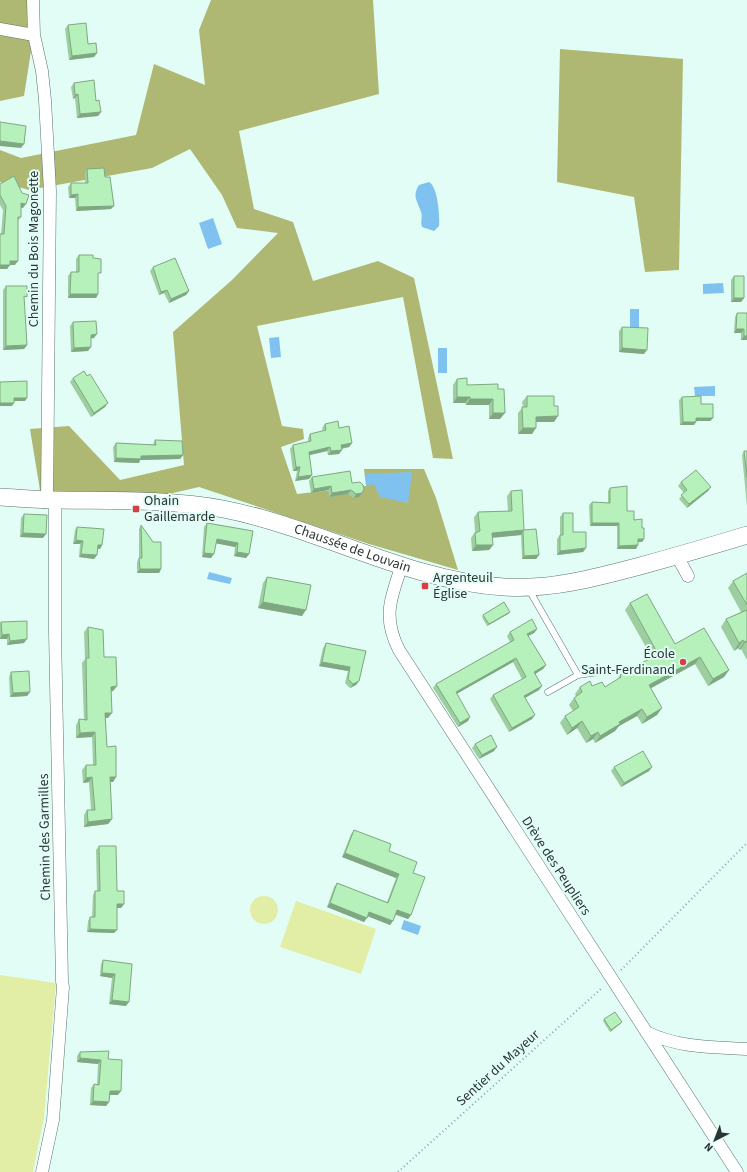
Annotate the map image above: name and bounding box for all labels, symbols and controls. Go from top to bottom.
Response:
street label: Chemin du Bois Magonette [24,171,44,327]
place label: Ohain Gaillemarde [144,491,215,527]
marker: Ohain Gaillemarde [131,504,141,514]
street label: Chaussée de Louvain [291,519,413,578]
place label: Argenteuil Église [433,568,493,604]
marker: Argenteuil Église [420,581,430,591]
place label: École Saint-Ferdinand [581,644,675,680]
marker: École Saint-Ferdinand [678,657,688,667]
street label: Chemin des Garmilles [34,773,56,901]
street label: Drève des Peupliers [516,813,596,920]
street label: Sentier du Mayeur [452,1025,544,1111]
north arrow [695,1120,735,1160]
text: N [701,1139,716,1155]

